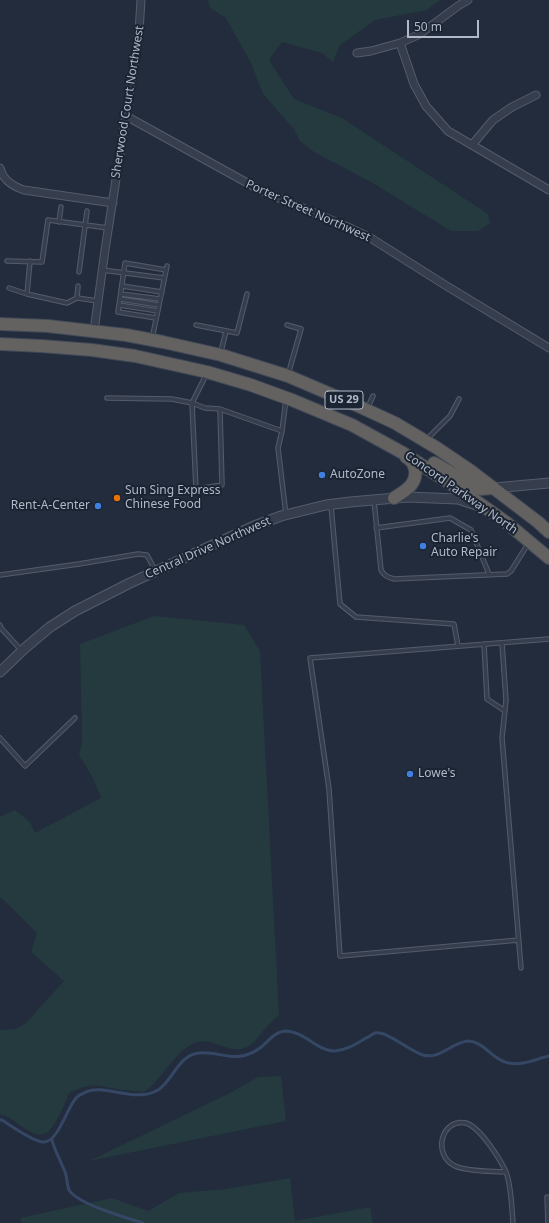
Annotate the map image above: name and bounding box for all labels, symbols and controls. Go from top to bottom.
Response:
scale bar [409,12,481,38]
text: 50 m [414,18,442,35]
street label: Sherwood Court Northwest [109,25,147,179]
street label: Porter Street Northwest [244,177,372,245]
road number: US 29 [325,391,363,409]
street label: Concord Parkway North [402,449,520,537]
place label: AutoZone [330,468,385,482]
marker: AutoZone [317,470,327,480]
place label: Sun Sing Express Chinese Food [125,484,221,512]
marker: Sun Sing Express Chinese Food [112,493,122,503]
place label: Rent-A-Center [11,499,90,513]
marker: Rent-A-Center [93,501,103,511]
street label: Central Drive Northwest [143,514,273,582]
place label: Charlie's Auto Repair [431,532,497,560]
marker: Charlie's Auto Repair [418,541,428,551]
place label: Lowe's [418,767,455,781]
marker: Lowe's [405,769,415,779]

